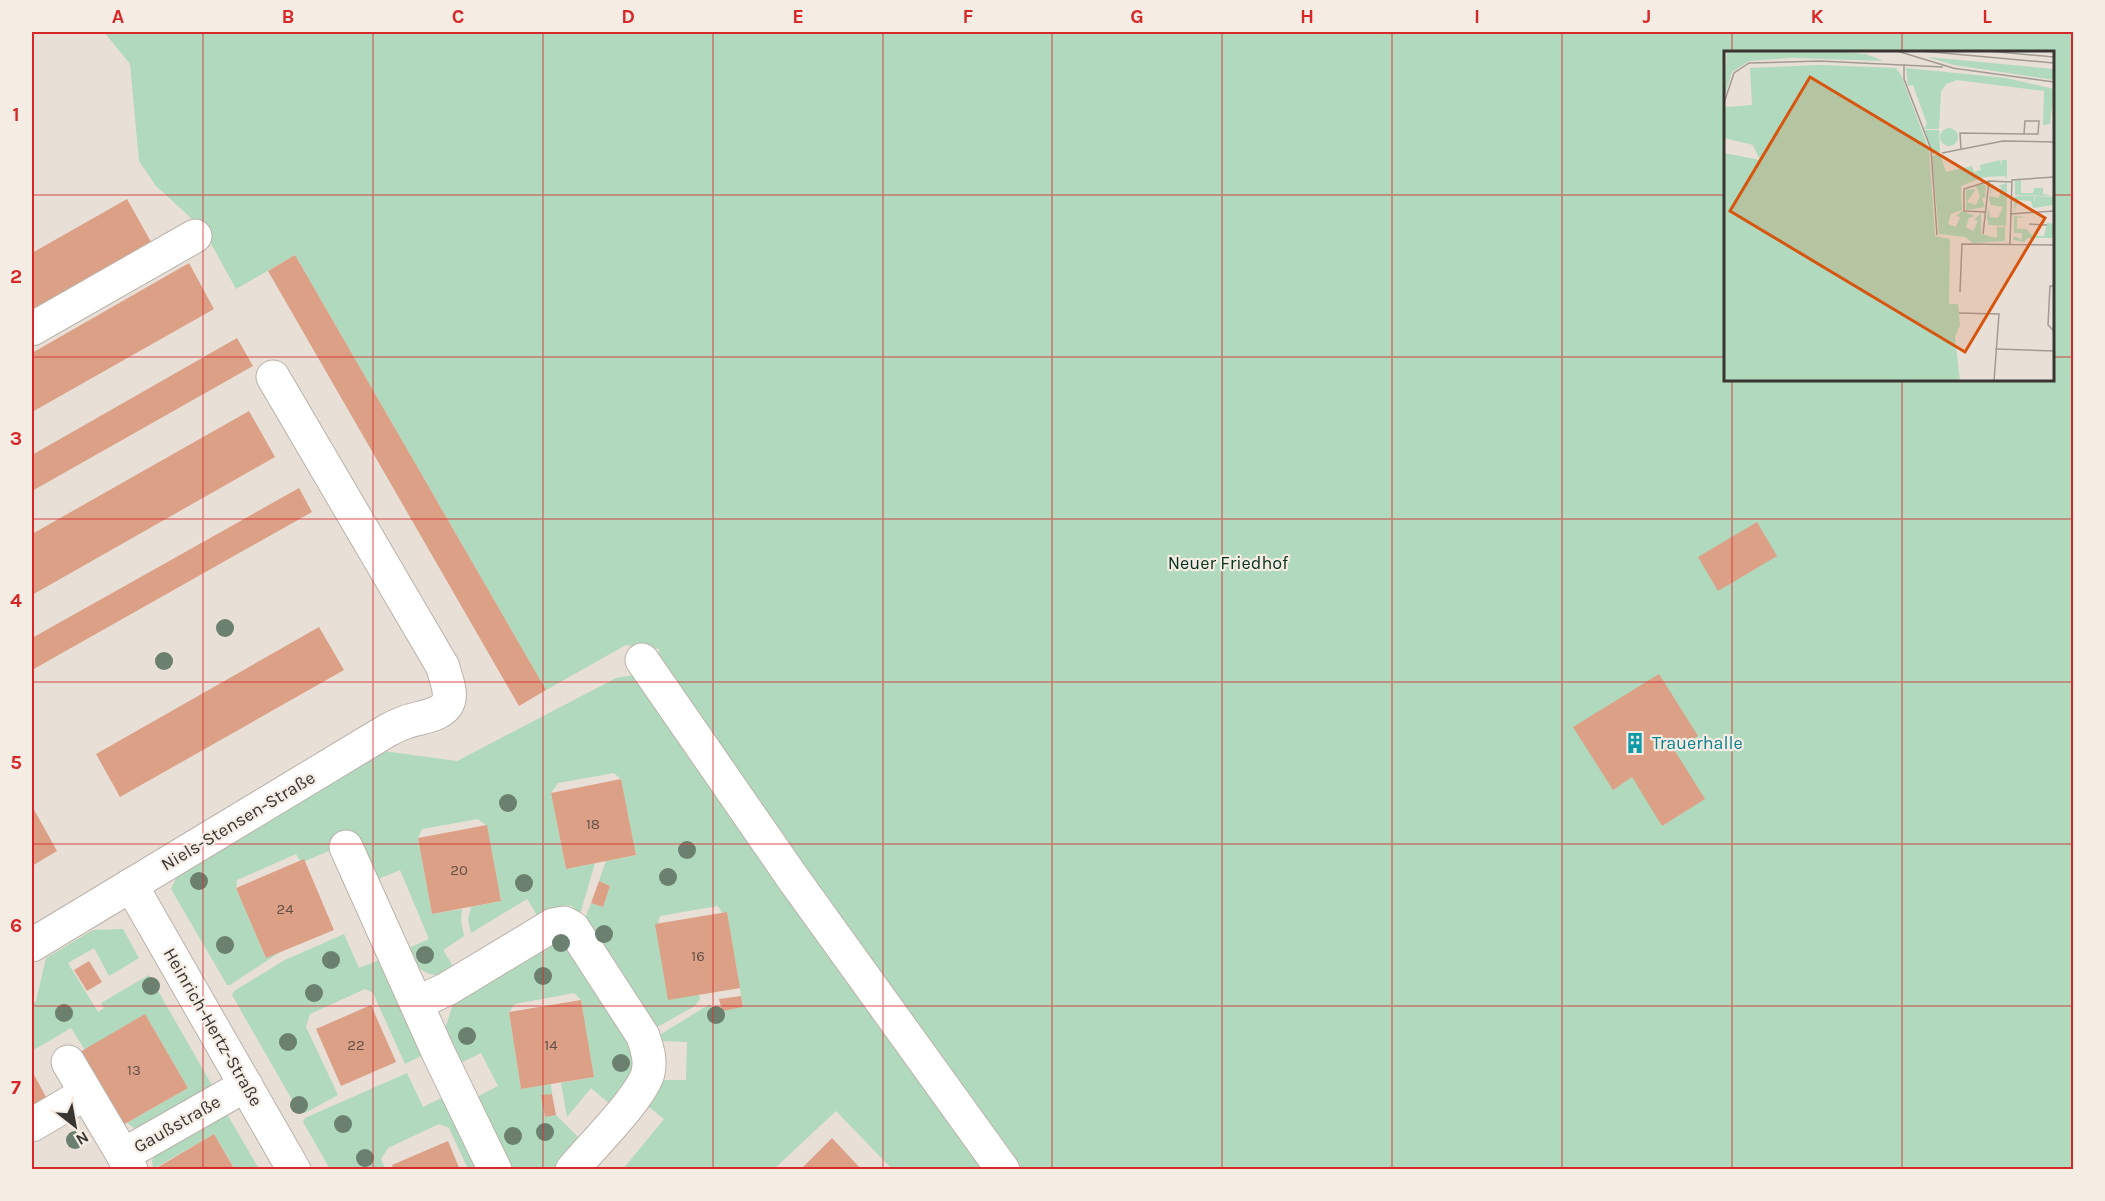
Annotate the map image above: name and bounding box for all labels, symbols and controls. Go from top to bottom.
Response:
text: A [112,5,125,28]
text: B [282,5,294,28]
text: C [452,5,464,28]
text: D [621,5,635,28]
text: E [792,5,804,28]
text: F [963,5,974,28]
text: G [1130,5,1144,28]
text: H [1300,5,1314,28]
text: I [1474,5,1480,28]
text: J [1643,5,1651,28]
text: K [1810,5,1824,28]
text: L [1982,5,1992,28]
inset map [1724,51,2054,381]
text: 1 [12,103,20,126]
text: 2 [10,265,22,288]
text: 3 [10,427,22,450]
park label: Neuer Friedhof [1168,552,1289,574]
text: 4 [10,589,22,612]
building icon: Trauerhalle [1623,731,1647,755]
place label: Trauerhalle [1652,732,1743,754]
text: 5 [10,751,22,774]
street label: Niels-Stensen-Straße [157,766,319,876]
house number: 18 [586,815,600,833]
house number: 20 [450,861,468,879]
house number: 24 [276,900,294,918]
text: 6 [10,914,22,937]
street label: Heinrich-Hertz-Straße [159,944,267,1110]
house number: 16 [691,947,705,965]
house number: 22 [347,1036,365,1054]
house number: 14 [544,1036,558,1054]
house number: 13 [127,1061,141,1079]
text: 7 [11,1076,21,1099]
street label: Gaußstraße [130,1090,224,1158]
north arrow [45,1096,105,1156]
text: N [73,1127,92,1150]

